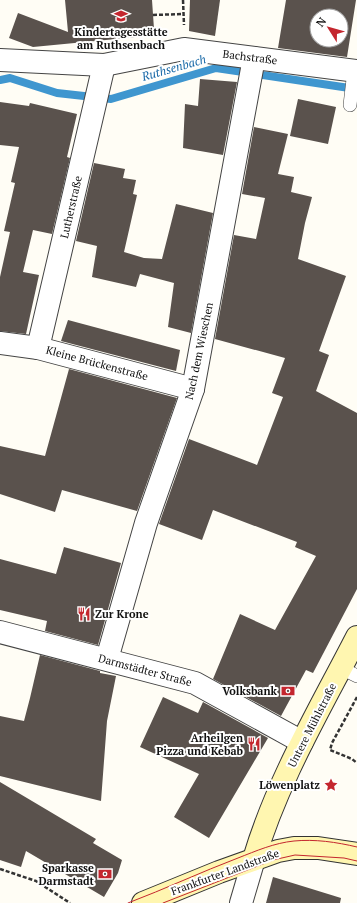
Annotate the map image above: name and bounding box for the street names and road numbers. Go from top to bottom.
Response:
street label: Bachstraße [222,47,279,67]
street label: Lutherstraße [57,174,85,240]
street label: Nach dem Wieschen [182,301,216,401]
street label: Kleine Brückenstraße [44,343,150,383]
street label: Darmstädter Straße [97,651,194,689]
street label: Untere Mühlstraße [285,680,340,770]
street label: Frankfurter Landstraße [169,846,281,898]

